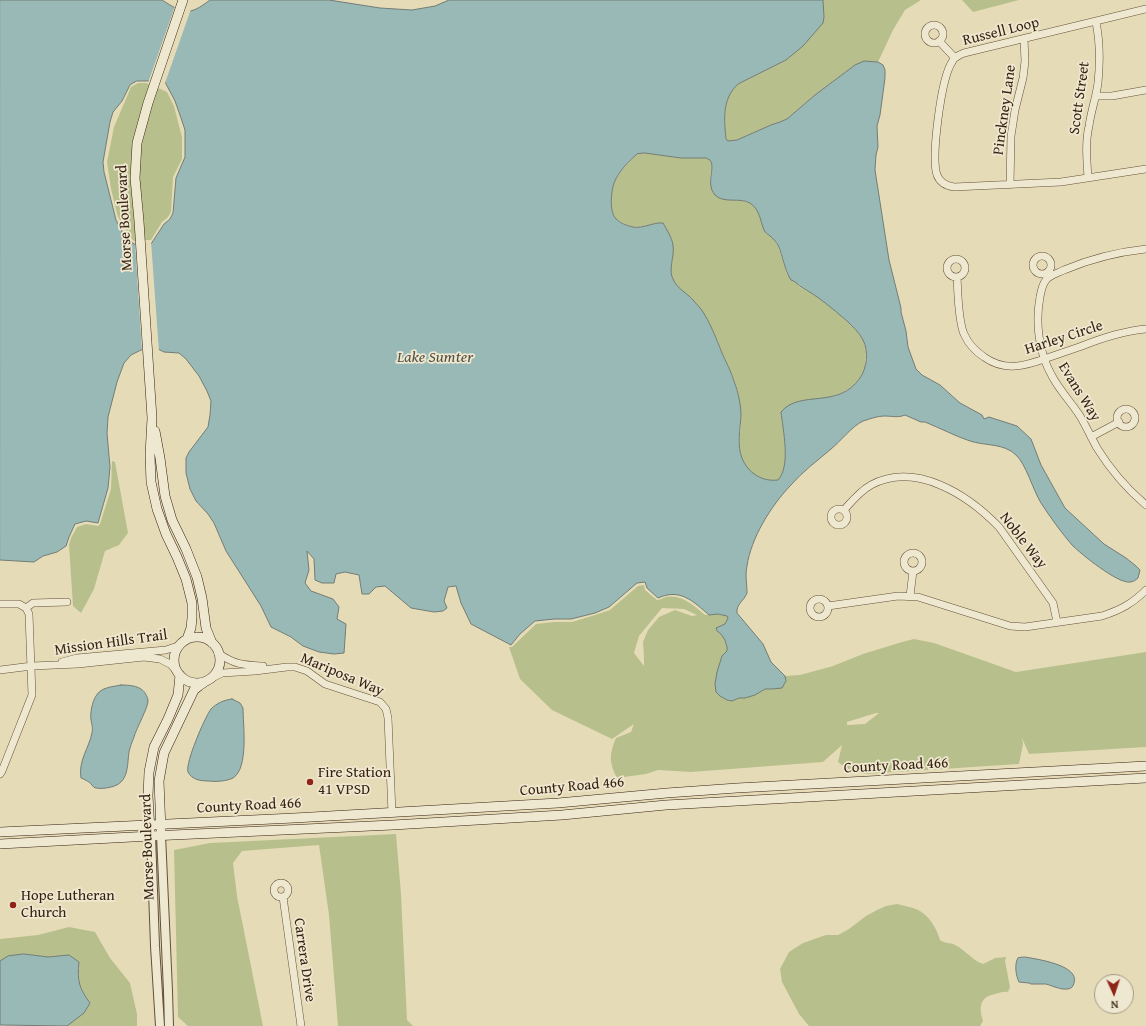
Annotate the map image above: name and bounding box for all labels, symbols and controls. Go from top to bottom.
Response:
street label: Russell Loop [961,14,1041,50]
street label: Scott Street [1066,60,1094,136]
street label: Pinckney Lane [990,64,1020,156]
street label: Morse Boulevard [113,164,137,272]
street label: Harley Circle [1023,317,1105,359]
water label: Lake Sumter [397,348,473,368]
street label: Evans Way [1054,359,1104,425]
street label: Noble Way [995,509,1051,573]
street label: Mission Hills Trail [53,626,169,660]
street label: Mariposa Way [298,649,386,701]
street label: County Road 466 [843,754,949,778]
place label: Fire Station 41 VPSD [318,764,391,799]
street label: County Road 466 [519,773,625,801]
marker: Fire Station 41 VPSD [305,777,315,787]
street label: Morse Boulevard [137,794,159,900]
street label: County Road 466 [196,794,302,818]
place label: Hope Lutheran Church [21,887,115,922]
marker: Hope Lutheran Church [8,900,18,910]
street label: Carrera Drive [289,917,319,1003]
north arrow [1094,974,1134,1014]
text: N [1110,997,1119,1013]

